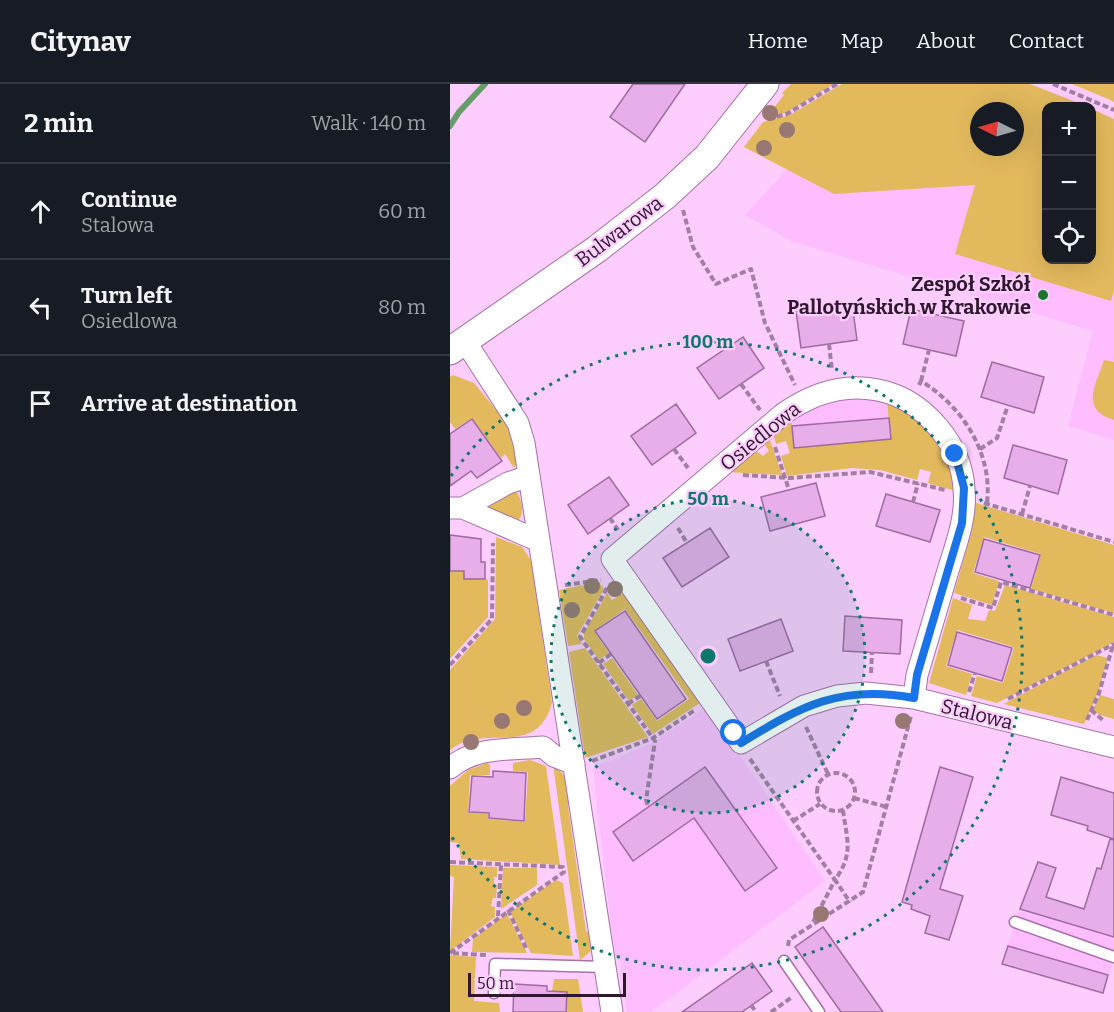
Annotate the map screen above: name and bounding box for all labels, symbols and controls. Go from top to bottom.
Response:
text: Citynav [30,25,131,58]
text: Home [748,28,808,54]
text: Map [841,28,883,54]
text: About [916,28,976,54]
text: Contact [1009,28,1084,54]
north arrow [970,102,1024,156]
map controls [1042,102,1096,264]
button: + [1042,102,1096,156]
text: 2 min [24,108,93,139]
text: Walk · 140 m [311,111,426,135]
button: − [1042,156,1096,210]
text: Continue [81,186,177,213]
street label: Bulwarowa [571,190,667,272]
icon: ahead [24,195,57,228]
text: 60 m [378,199,426,223]
button: locate [1042,210,1096,264]
text: Stalowa [81,213,154,237]
place label: Zespół Szkół Pallotyńskich w Krakowie [787,272,1031,319]
text: Turn left [81,282,173,309]
marker: Zespół Szkół Pallotyńskich w Krakowie [1036,288,1050,302]
icon: left [24,291,57,324]
text: 80 m [378,295,426,319]
text: Osiedlowa [81,309,178,333]
text: 100 m [682,331,734,353]
icon: arrive [24,387,57,420]
text: Arrive at destination [81,390,297,417]
street label: Osiedlowa [715,396,805,476]
route end [941,440,967,466]
text: 50 m [687,488,729,510]
centre of rings [698,646,718,666]
street label: Stalowa [939,694,1015,735]
route start [720,719,746,745]
scale bar [468,970,626,998]
text: 50 m [477,974,514,993]

